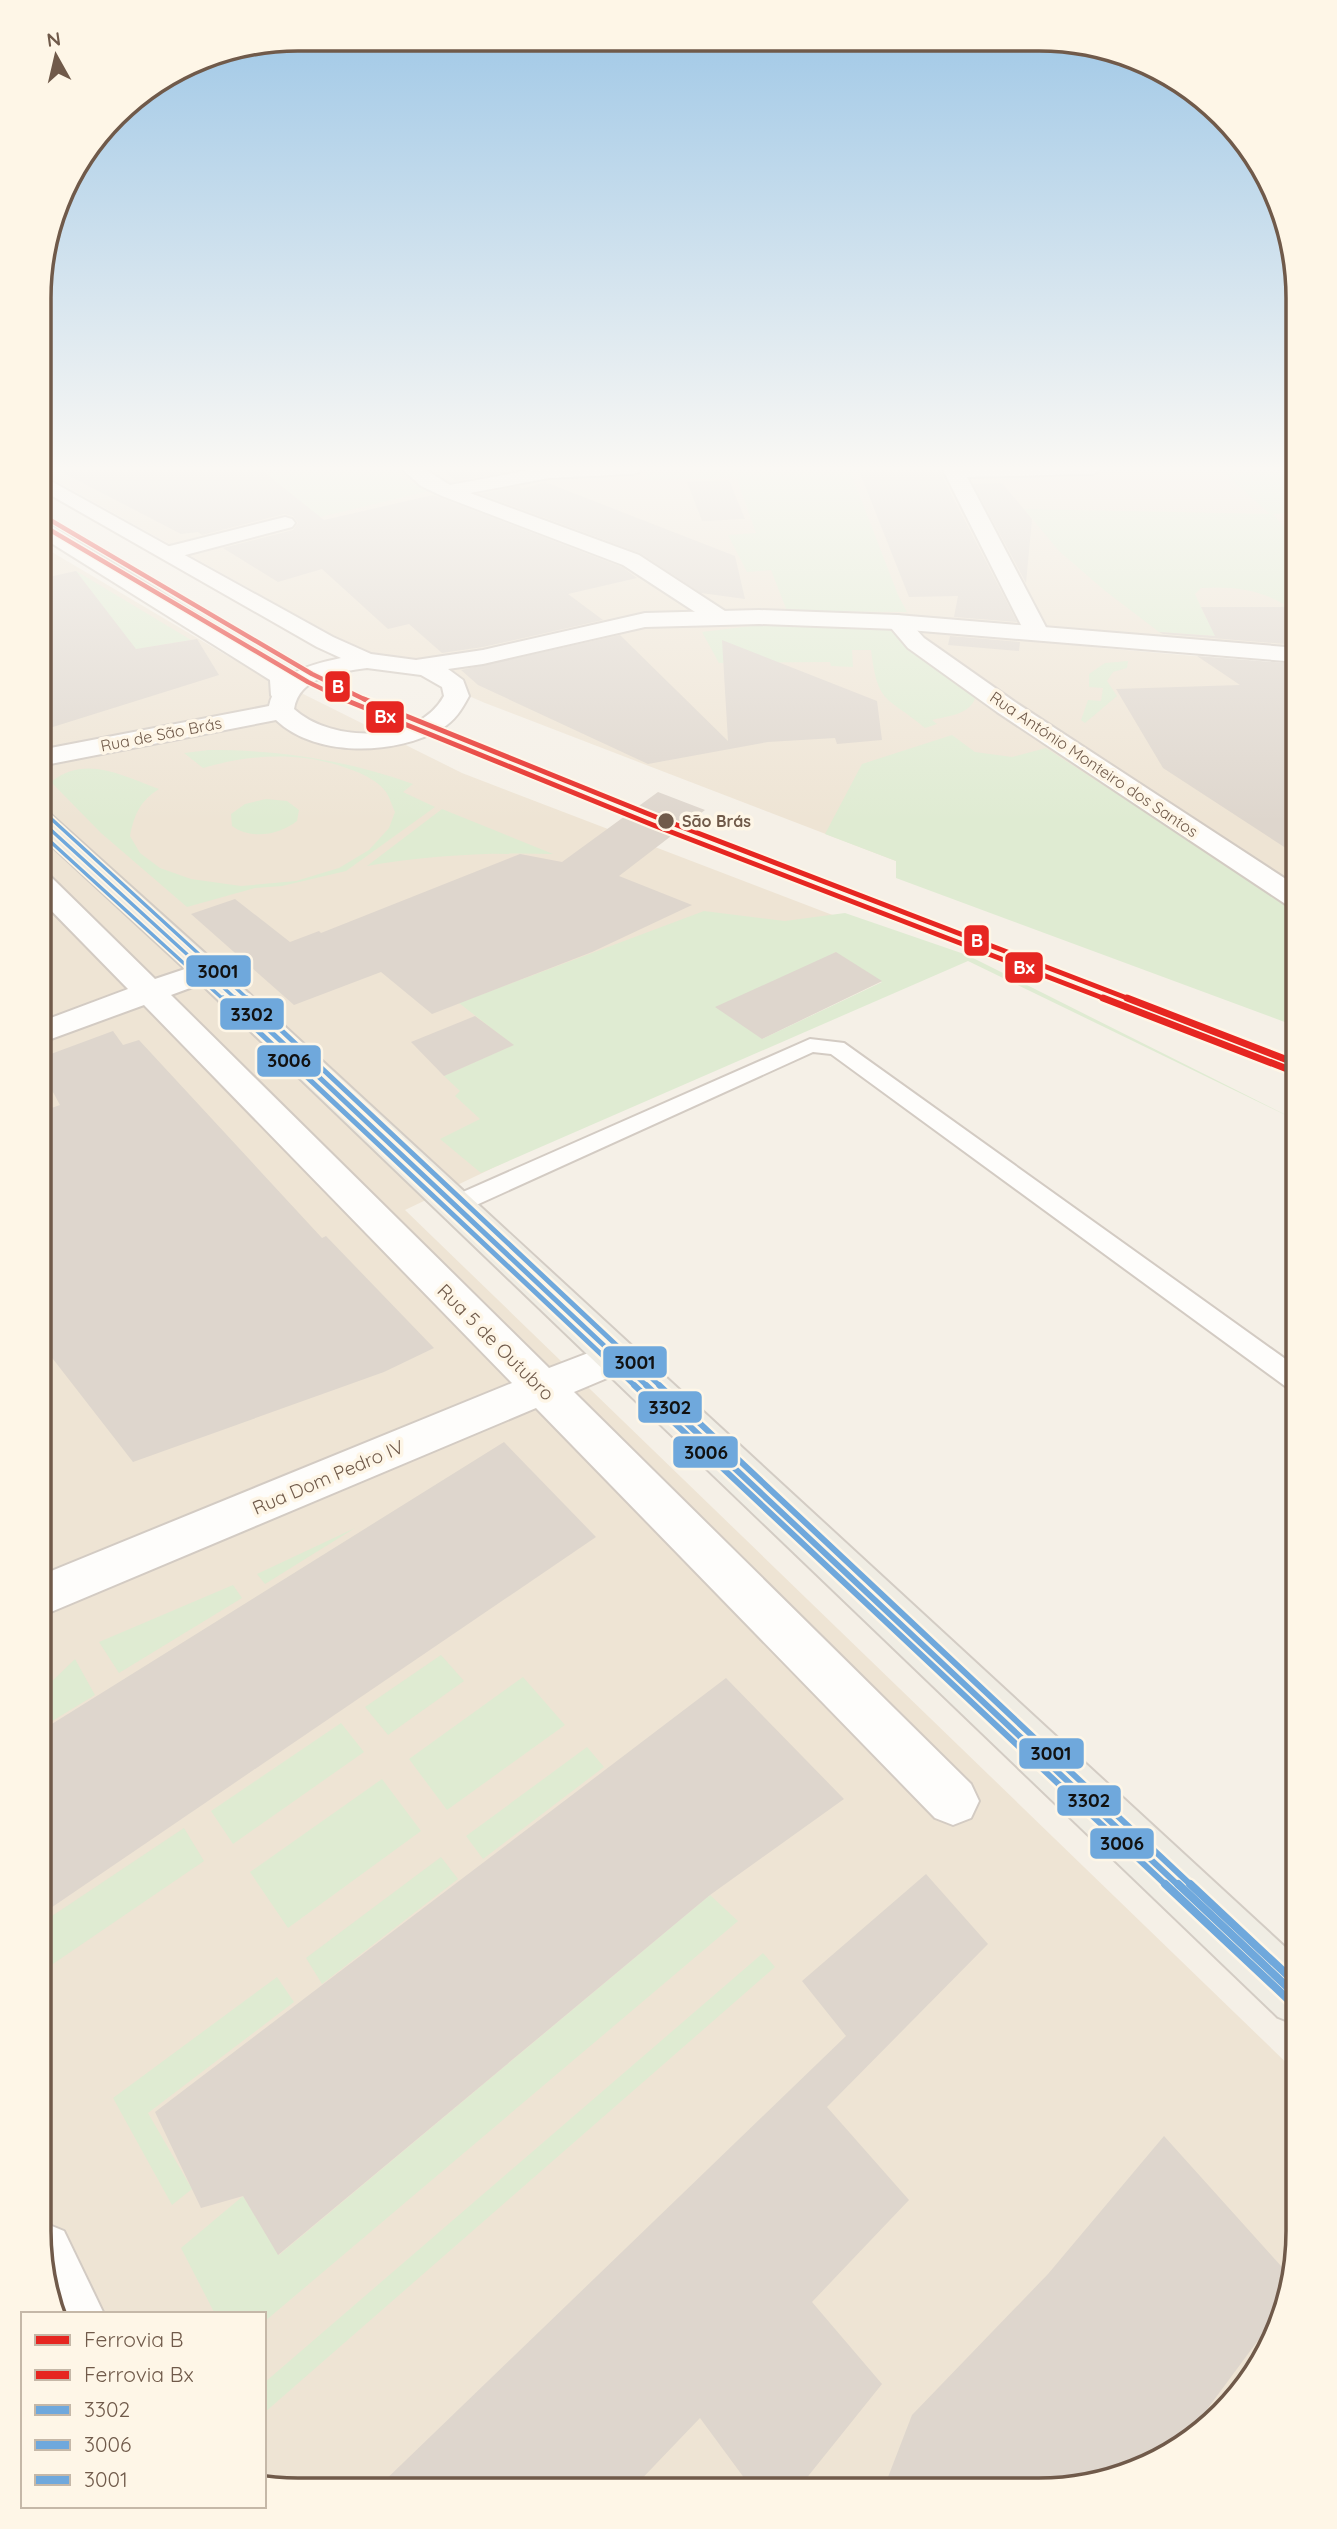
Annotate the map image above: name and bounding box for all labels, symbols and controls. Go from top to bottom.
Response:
north arrow [21,21,91,91]
text: N [45,26,62,52]
line badge: B [324,670,351,703]
text: B [332,674,344,698]
street label: Rua António Monteiro dos Santos [986,687,1202,841]
line badge: Bx [365,700,405,734]
text: Bx [374,704,396,728]
street label: Rua de São Brás [99,712,223,756]
marker: São Brás [656,811,676,831]
place label: São Brás [682,811,751,831]
line badge: B [963,924,990,957]
text: B [971,928,983,952]
line badge: Bx [1004,951,1044,984]
line badge: 3001 [185,954,252,988]
text: Bx [1013,955,1035,979]
text: 3001 [198,959,238,983]
line badge: 3302 [219,997,285,1031]
text: 3302 [231,1002,273,1026]
line badge: 3006 [256,1044,322,1078]
text: 3006 [267,1048,311,1072]
street label: Rua 5 de Outubro [433,1279,559,1405]
line badge: 3001 [602,1345,668,1379]
text: 3001 [615,1350,655,1374]
line badge: 3302 [637,1390,703,1424]
text: 3302 [649,1395,691,1419]
street label: Rua Dom Pedro IV [249,1434,407,1520]
line badge: 3006 [672,1435,739,1469]
text: 3006 [684,1440,728,1464]
line badge: 3001 [1018,1737,1085,1770]
text: 3001 [1031,1741,1071,1765]
line badge: 3302 [1056,1784,1122,1817]
text: 3302 [1068,1788,1110,1812]
line badge: 3006 [1089,1827,1155,1860]
text: 3006 [1100,1831,1144,1855]
legend [21,2312,266,2508]
text: Ferrovia B [84,2326,183,2352]
text: Ferrovia Bx [84,2361,194,2387]
text: 3302 [84,2396,130,2422]
text: 3006 [84,2431,131,2457]
text: 3001 [84,2466,128,2492]

